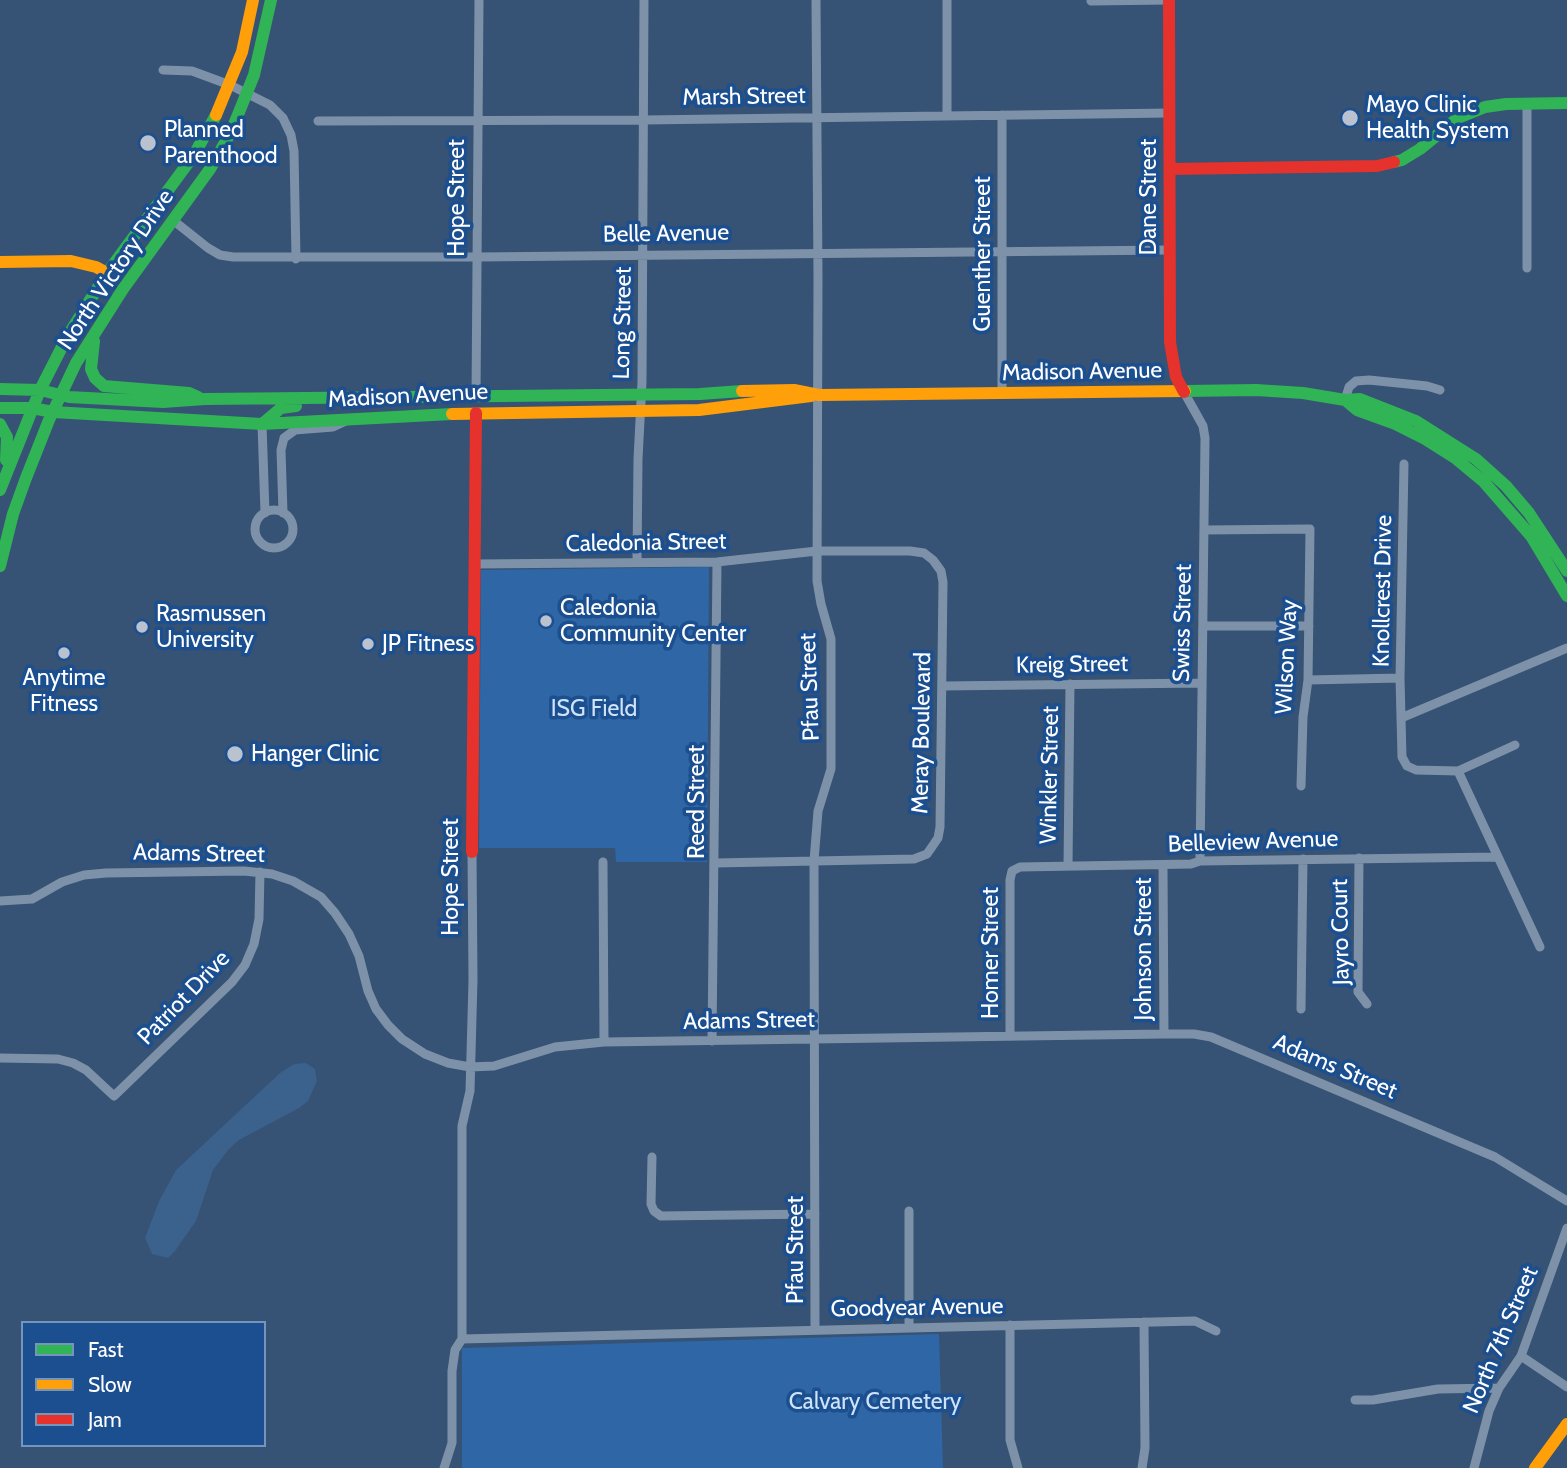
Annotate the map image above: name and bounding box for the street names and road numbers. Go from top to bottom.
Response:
street label: Marsh Street [682,82,806,112]
street label: Hope Street [443,139,471,257]
street label: Dane Street [1135,139,1163,255]
street label: Guenther Street [969,176,997,332]
street label: North Victory Drive [52,185,180,355]
street label: Belle Avenue [603,219,729,249]
street label: Long Street [608,266,638,380]
street label: Madison Avenue [1002,357,1162,387]
street label: Madison Avenue [327,378,489,414]
street label: Knollcrest Drive [1368,515,1398,667]
street label: Caledonia Street [565,528,727,558]
street label: Swiss Street [1168,564,1198,682]
street label: Wilson Way [1270,599,1304,715]
street label: Pfau Street [794,633,826,741]
street label: Kreig Street [1016,650,1128,680]
street label: Meray Boulevard [907,652,937,814]
street label: Winkler Street [1035,706,1065,844]
street label: Reed Street [683,745,711,859]
street label: Hope Street [437,818,465,936]
street label: Belleview Avenue [1167,825,1339,859]
street label: Adams Street [133,839,265,869]
street label: Johnson Street [1130,878,1158,1020]
street label: Jayro Court [1326,879,1356,985]
street label: Homer Street [977,887,1005,1019]
street label: Patriot Drive [132,945,236,1051]
street label: Adams Street [683,1006,815,1036]
street label: Adams Street [1269,1029,1401,1105]
street label: Pfau Street [782,1196,810,1304]
street label: North 7th Street [1458,1262,1544,1418]
street label: Goodyear Avenue [830,1293,1004,1323]

